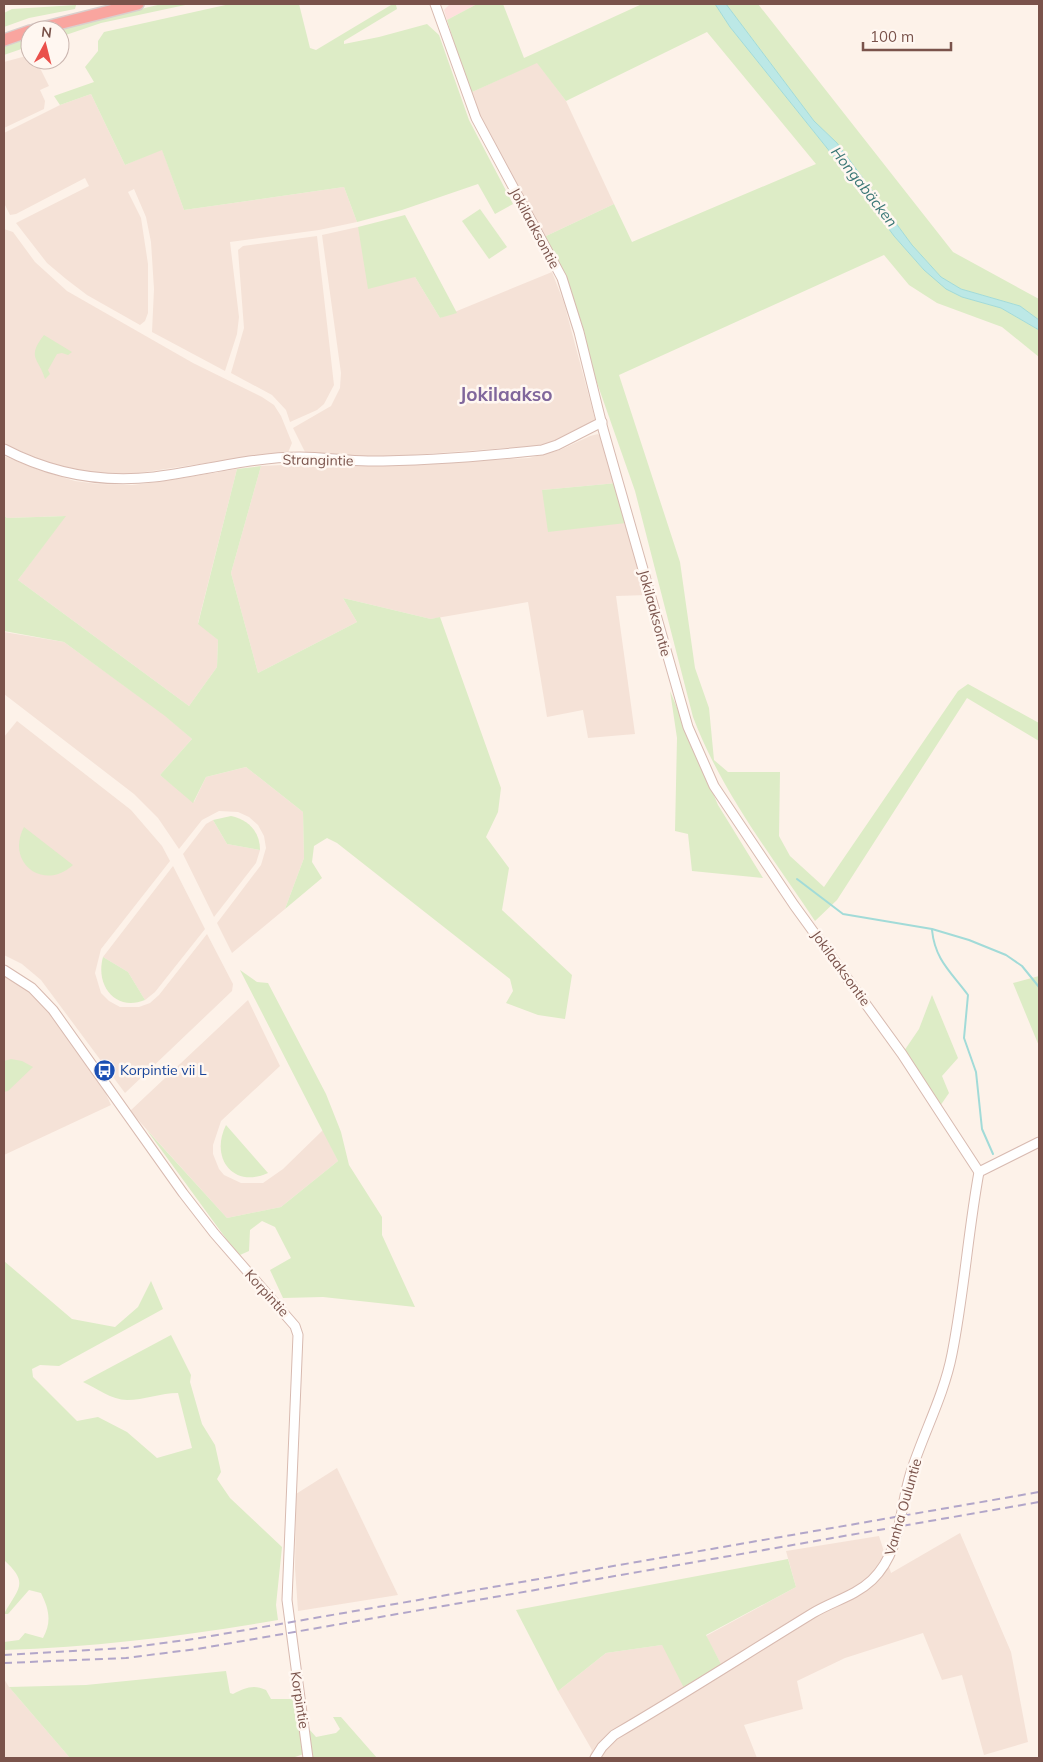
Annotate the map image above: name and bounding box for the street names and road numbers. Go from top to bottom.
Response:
street label: Jokilaaksontie [506,184,564,272]
street label: Strangintie [282,450,354,470]
street label: Jokilaaksontie [635,568,675,658]
street label: Jokilaaksontie [807,927,875,1009]
street label: Korpintie [241,1266,293,1320]
street label: Vanha Ouluntie [881,1456,925,1558]
street label: Korpintie [287,1670,313,1730]

